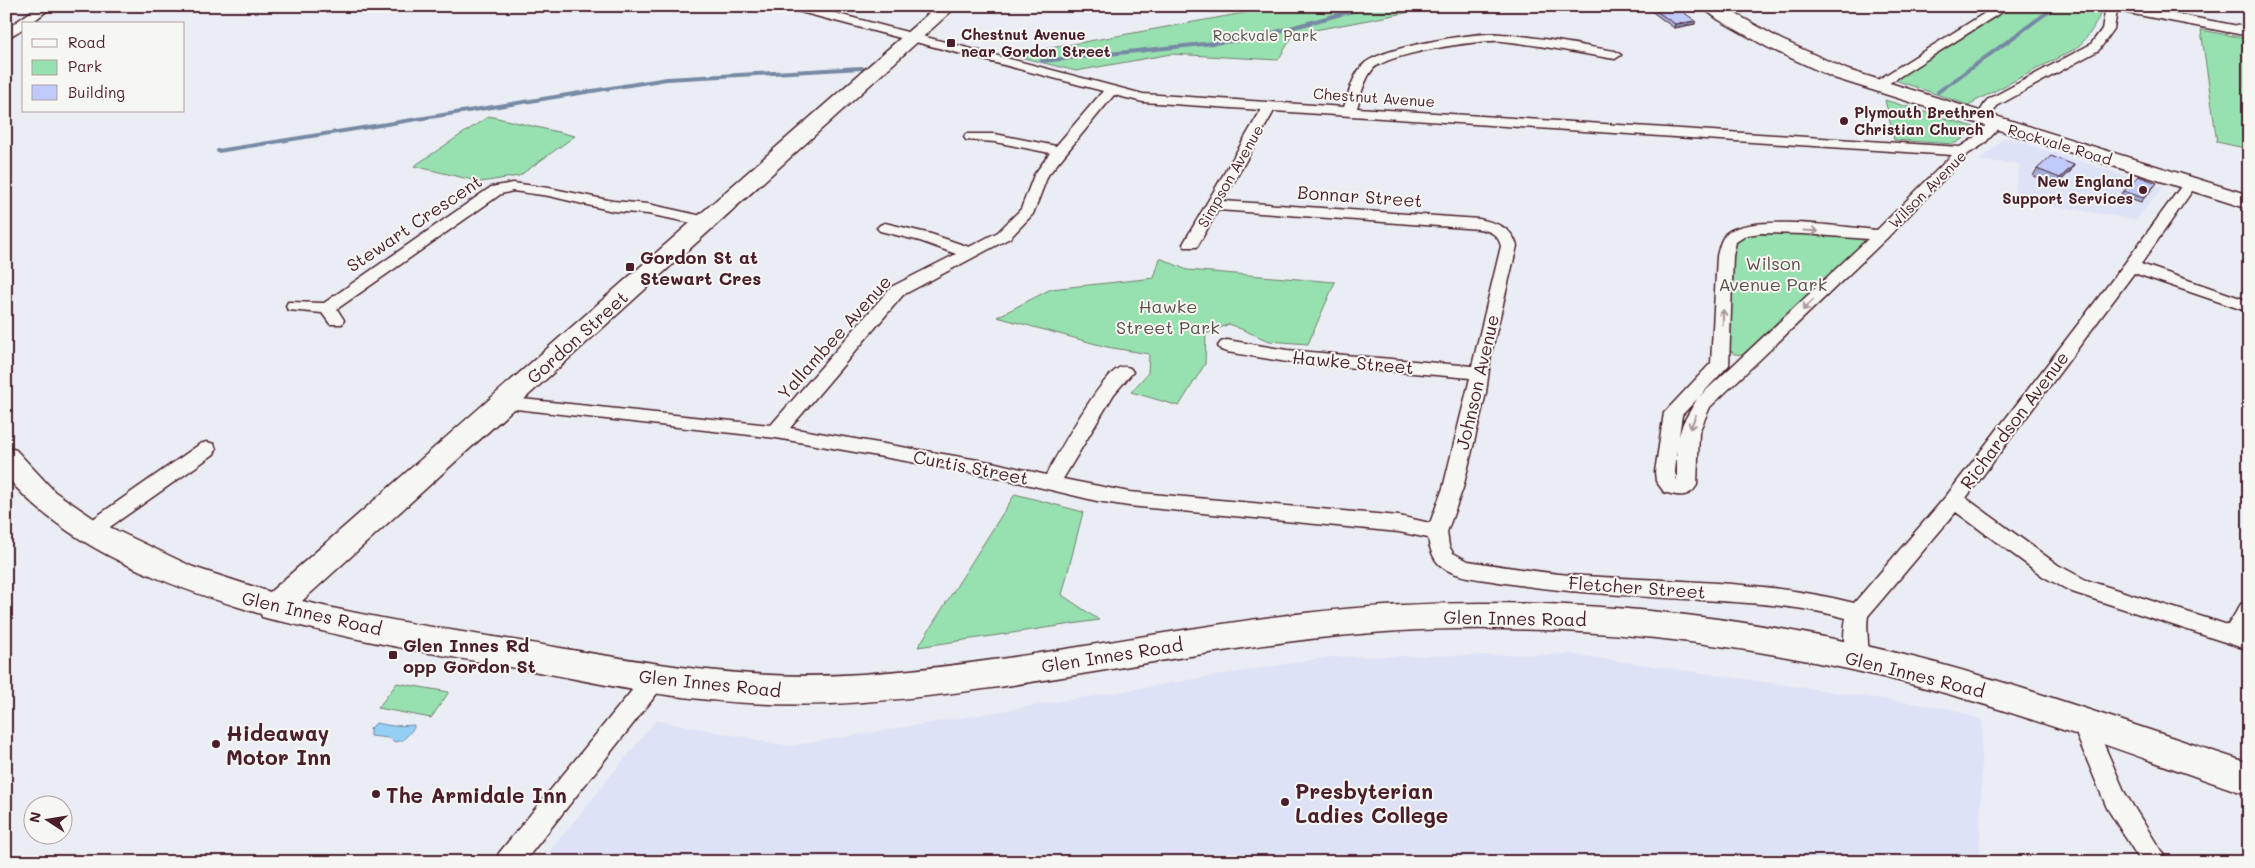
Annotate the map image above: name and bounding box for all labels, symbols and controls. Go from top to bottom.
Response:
legend [22,22,185,112]
place label: Chestnut Avenue near Gordon Street [961,24,1111,61]
park label: Rockvale Park [1213,25,1317,45]
text: Road [68,32,105,52]
marker: Chestnut Avenue near Gordon Street [945,37,957,49]
text: Park [68,56,102,76]
text: Building [68,82,125,102]
street label: Chestnut Avenue [1312,83,1436,111]
place label: Plymouth Brethren Christian Church [1854,102,1994,139]
marker: Plymouth Brethren Christian Church [1838,115,1850,127]
street label: Rockvale Road [2006,119,2114,169]
street label: Simpson Avenue [1192,121,1268,231]
street label: Wilson Avenue [1884,146,1970,232]
street label: Stewart Crescent [342,169,486,277]
place label: New England Support Services [2002,171,2133,208]
street label: Bonnar Street [1297,180,1423,212]
marker: New England Support Services [2137,184,2149,196]
one-way arrow [1803,226,1819,235]
place label: Gordon St at Stewart Cres [640,245,761,290]
park label: Wilson Avenue Park [1719,251,1827,296]
marker: Gordon St at Stewart Cres [624,261,636,273]
street label: Yallambee Avenue [772,270,896,404]
street label: Gordon Street [521,285,633,389]
park label: Hawke Street Park [1116,294,1220,339]
one-way arrow [1801,299,1814,311]
one-way arrow [1718,309,1728,325]
street label: Johnson Avenue [1450,312,1504,452]
street label: Hawke Street [1291,345,1415,379]
street label: Richardson Avenue [1954,346,2074,494]
one-way arrow [1688,414,1697,429]
street label: Curtis Street [911,444,1031,490]
street label: Fletcher Street [1568,570,1706,604]
street label: Glen Innes Road [240,585,384,641]
street label: Glen Innes Road [1443,605,1587,631]
street label: Glen Innes Road [1039,632,1185,678]
place label: Glen Innes Rd opp Gordon St [403,633,536,678]
street label: Glen Innes Road [1843,645,1987,703]
marker: Glen Innes Rd opp Gordon St [387,649,399,661]
street label: Glen Innes Road [638,664,782,702]
place label: Hideaway Motor Inn [226,719,331,770]
marker: Hideaway Motor Inn [210,738,222,750]
place label: Presbyterian Ladies College [1295,777,1448,828]
place label: The Armidale Inn [386,781,567,808]
marker: The Armidale Inn [370,788,382,800]
north arrow [22,796,72,846]
marker: Presbyterian Ladies College [1279,796,1291,808]
text: N [24,810,45,824]

